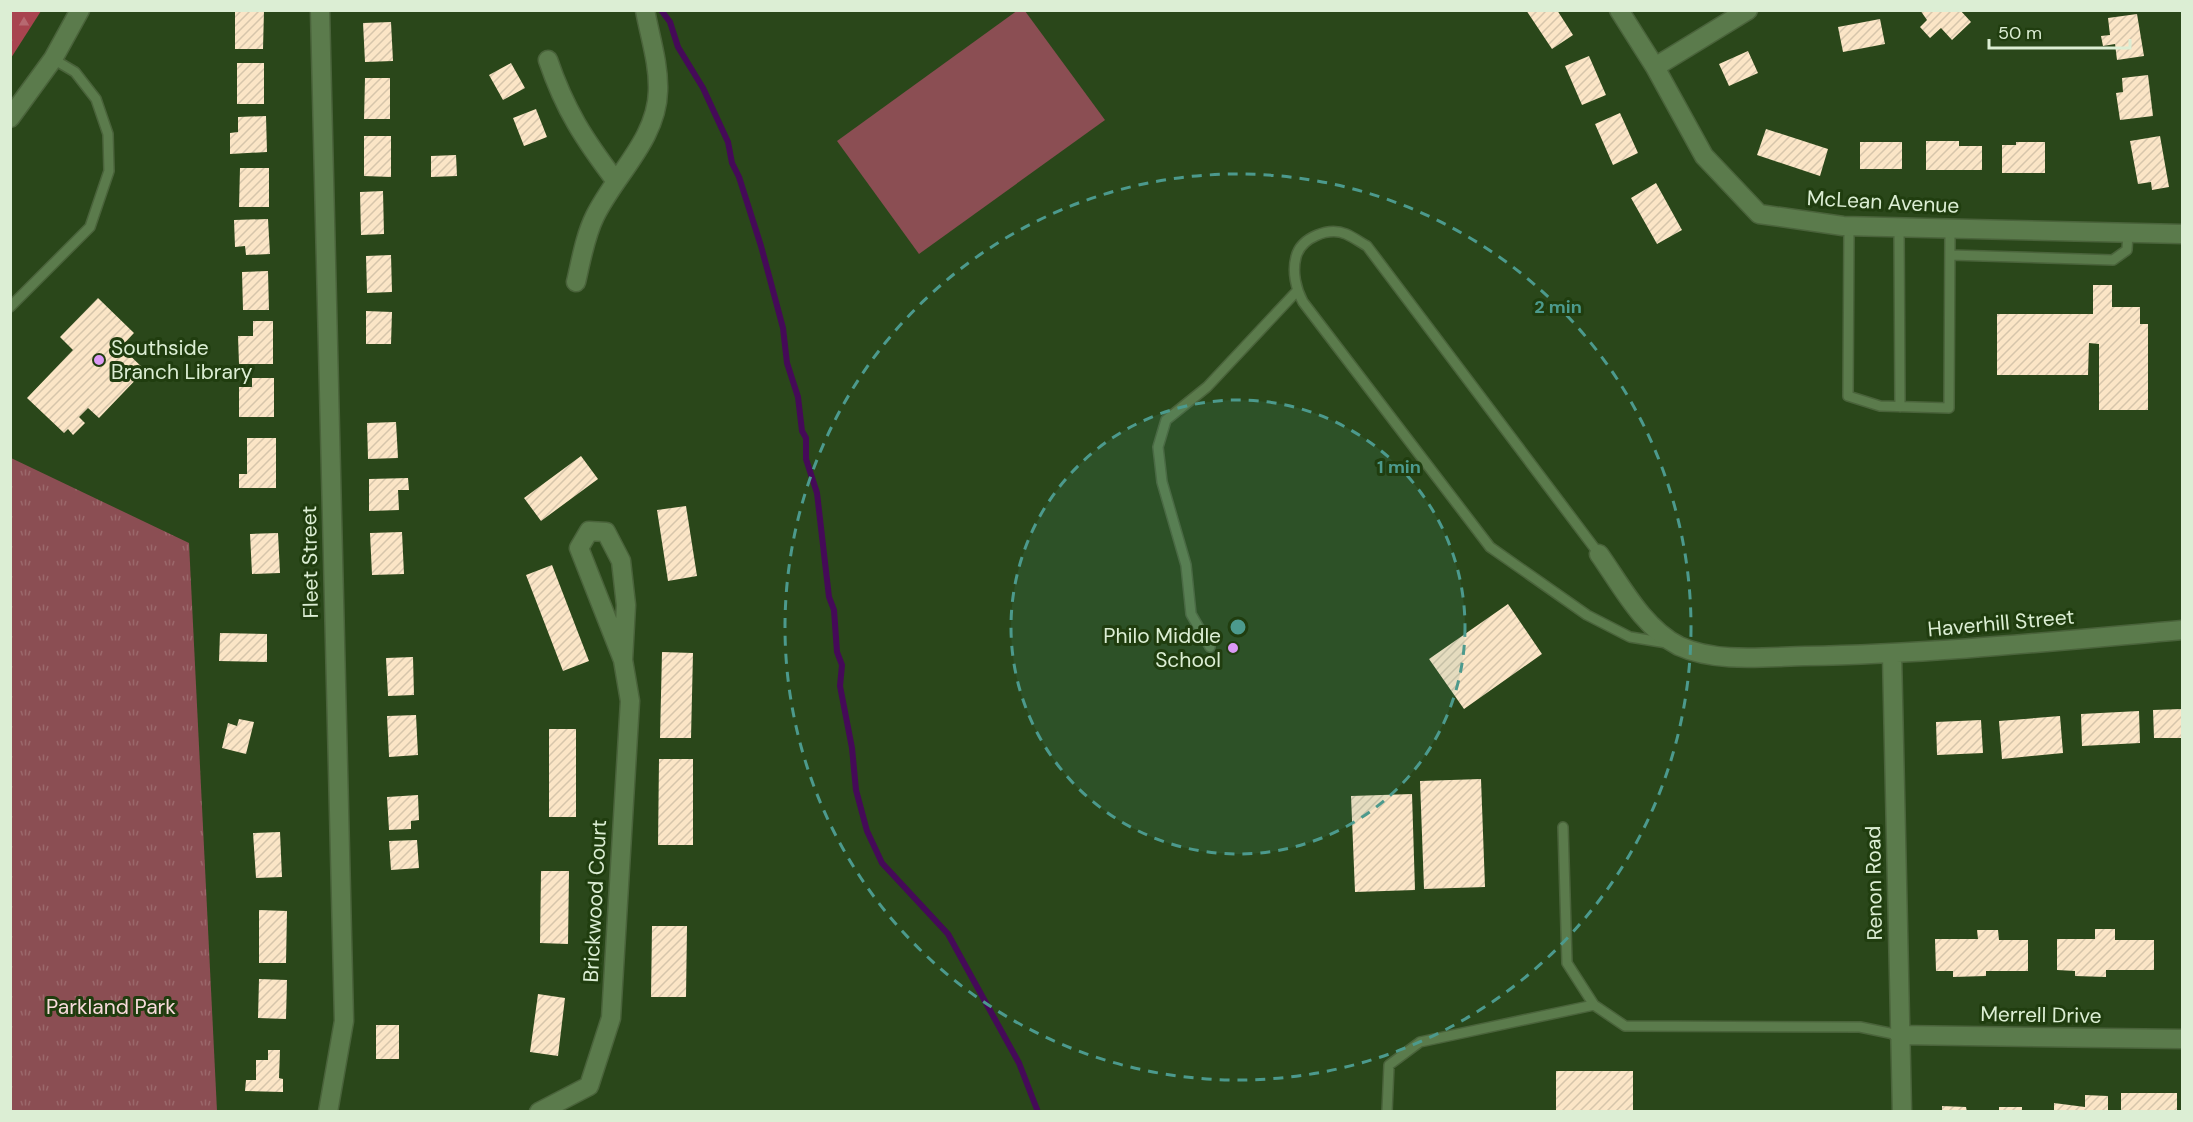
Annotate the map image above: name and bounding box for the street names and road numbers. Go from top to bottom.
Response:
street label: McLean Avenue [1806,184,1960,220]
street label: Fleet Street [295,505,325,619]
street label: Haverhill Street [1926,603,2076,643]
street label: Brickwood Court [577,819,613,983]
street label: Renon Road [1859,825,1889,941]
street label: Merrell Drive [1980,1000,2102,1030]

